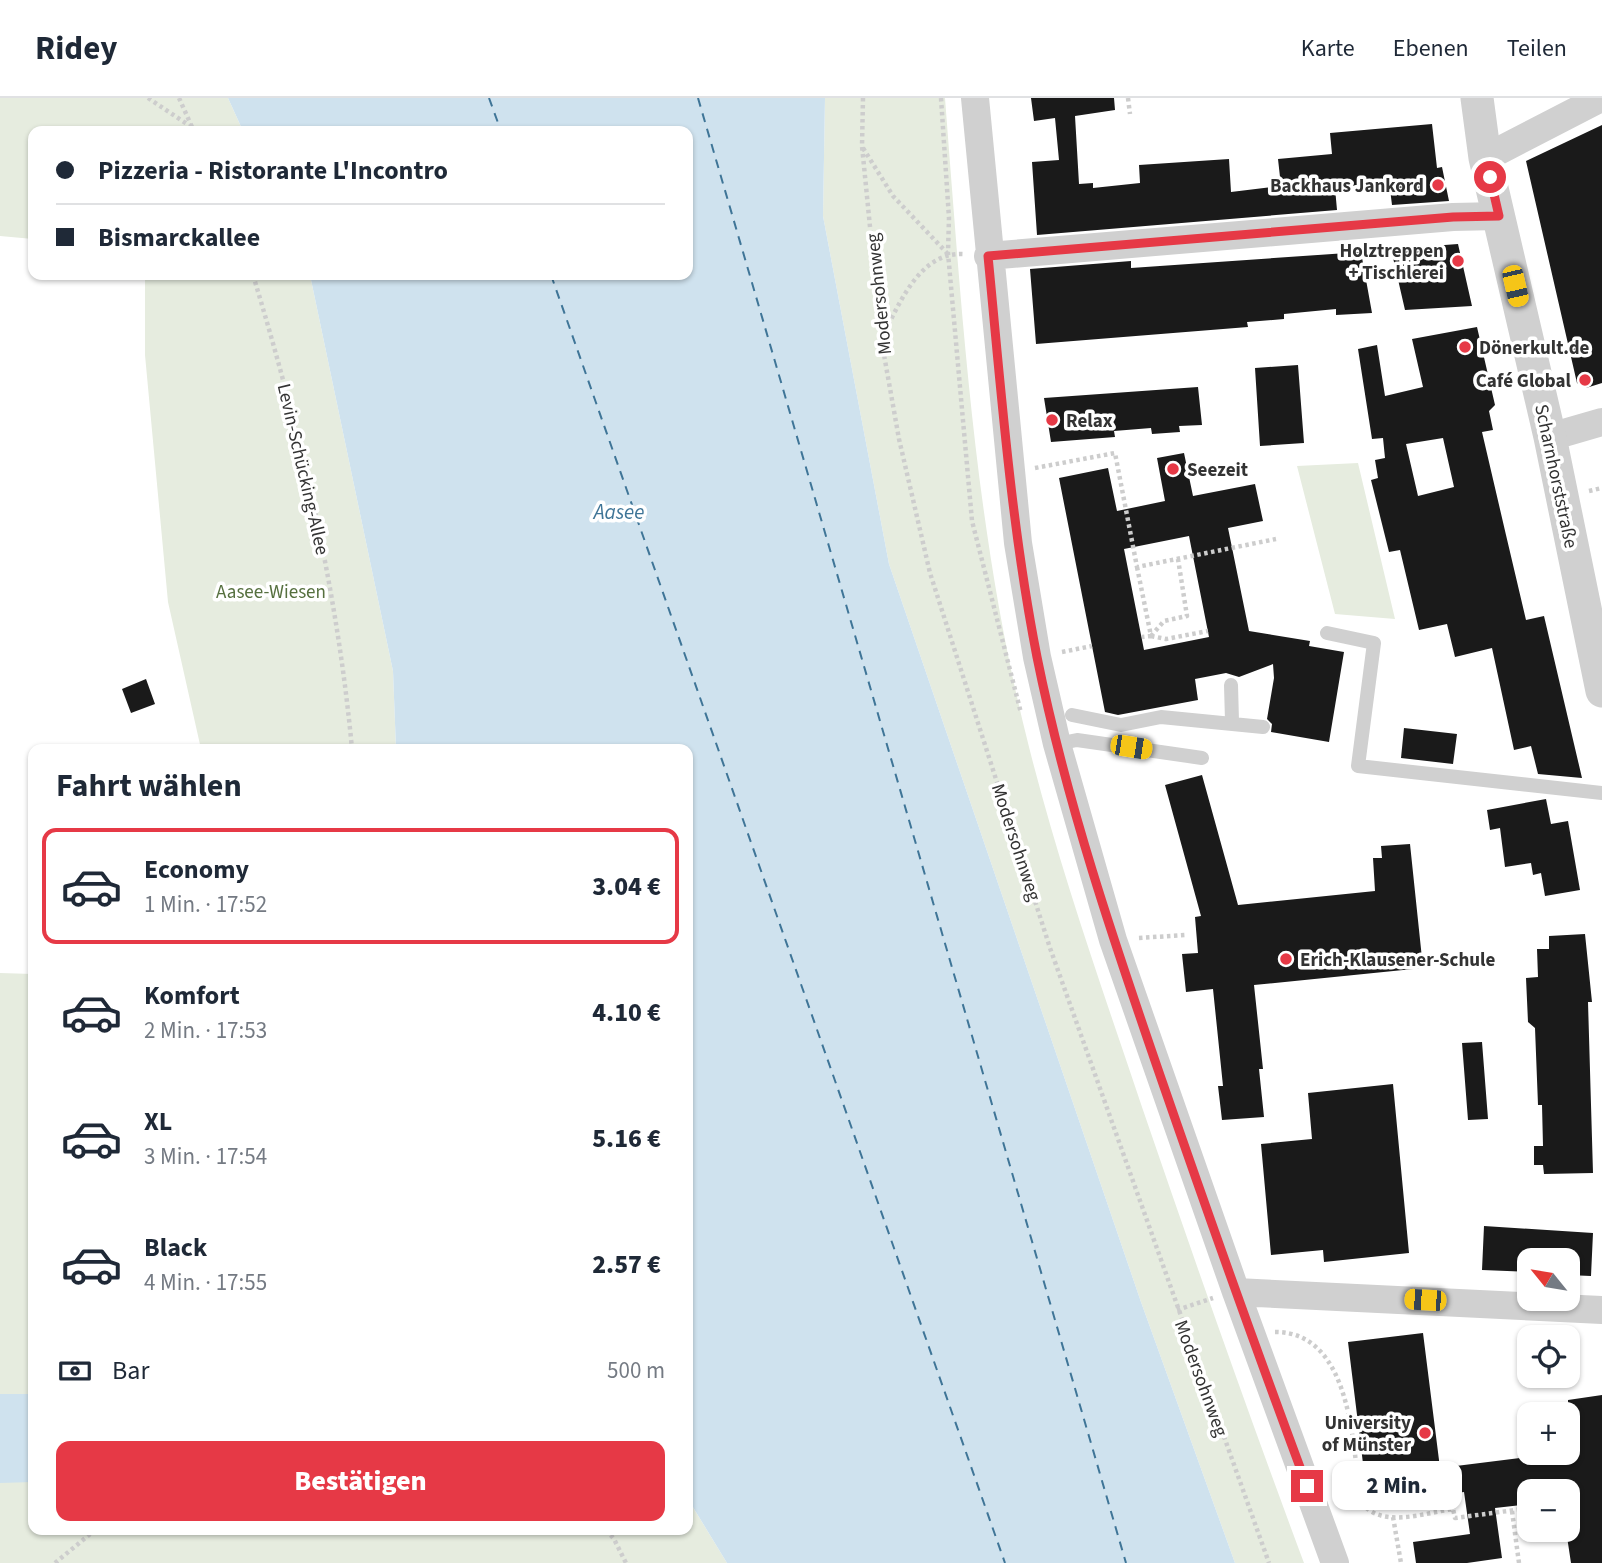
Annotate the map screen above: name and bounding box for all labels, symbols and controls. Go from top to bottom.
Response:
text: Ridey [35,25,117,72]
text: Karte [1301,31,1355,66]
text: Ebenen [1393,31,1469,66]
text: Teilen [1507,31,1567,66]
text: Pizzeria - Ristorante L'Incontro [98,152,448,189]
route start [1474,161,1506,193]
place label: Backhaus Jankord [1270,173,1424,200]
marker: Backhaus Jankord [1430,177,1446,193]
text: Bismarckallee [98,219,260,256]
street label: Modersohnweg [860,231,899,356]
place label: Holztreppen + Tischlerei [1339,238,1444,287]
marker: Holztreppen + Tischlerei [1450,253,1466,269]
car [1501,263,1530,309]
place label: Dönerkult.de [1479,335,1590,362]
marker: Dönerkult.de [1457,339,1473,355]
place label: Café Global [1476,368,1572,395]
marker: Café Global [1577,372,1593,388]
street label: Levin-Schücking-Allee [270,381,335,558]
street label: Scharnhorststraße [1527,402,1584,551]
place label: Relax [1066,408,1113,435]
marker: Relax [1044,412,1060,428]
place label: Seezeit [1187,457,1248,484]
marker: Seezeit [1165,461,1181,477]
water label: Aasee [592,497,644,527]
park label: Aasee-Wiesen [216,579,326,606]
car [1109,733,1154,761]
text: Fahrt wählen [56,763,242,809]
street label: Modersohnweg [984,780,1047,905]
text: Economy [144,851,249,888]
icon: car [60,855,123,918]
text: 3.04 € [592,868,661,905]
text: 1 Min. · 17:52 [144,888,267,921]
place label: Erich-Klausener-Schule [1300,947,1496,974]
marker: Erich-Klausener-Schule [1278,951,1294,967]
text: Komfort [144,977,240,1014]
icon: car [60,981,123,1044]
text: 4.10 € [592,994,661,1031]
text: 2 Min. · 17:53 [144,1014,267,1047]
text: XL [144,1103,172,1140]
icon: car [60,1107,123,1170]
text: 5.16 € [592,1120,661,1157]
text: 3 Min. · 17:54 [144,1140,267,1173]
text: Black [144,1229,207,1266]
icon: car [60,1233,123,1296]
text: 2.57 € [592,1246,661,1283]
north arrow [1517,1248,1580,1311]
map controls [1517,1248,1580,1542]
text: 4 Min. · 17:55 [144,1266,267,1299]
car [1404,1288,1447,1312]
street label: Modersohnweg [1167,1317,1234,1441]
button: locate [1517,1325,1580,1388]
icon: cash [56,1352,94,1390]
text: Bar [112,1352,149,1389]
text: 500 m [607,1354,665,1387]
button: + [1517,1402,1580,1465]
place label: University of Münster [1322,1410,1411,1459]
marker: University of Münster [1417,1425,1433,1441]
button: Bestätigen [56,1441,665,1521]
callout: 2 Min. [1332,1462,1461,1510]
text: 2 Min. [1366,1469,1428,1502]
route end [1291,1470,1323,1502]
button: − [1517,1479,1580,1542]

